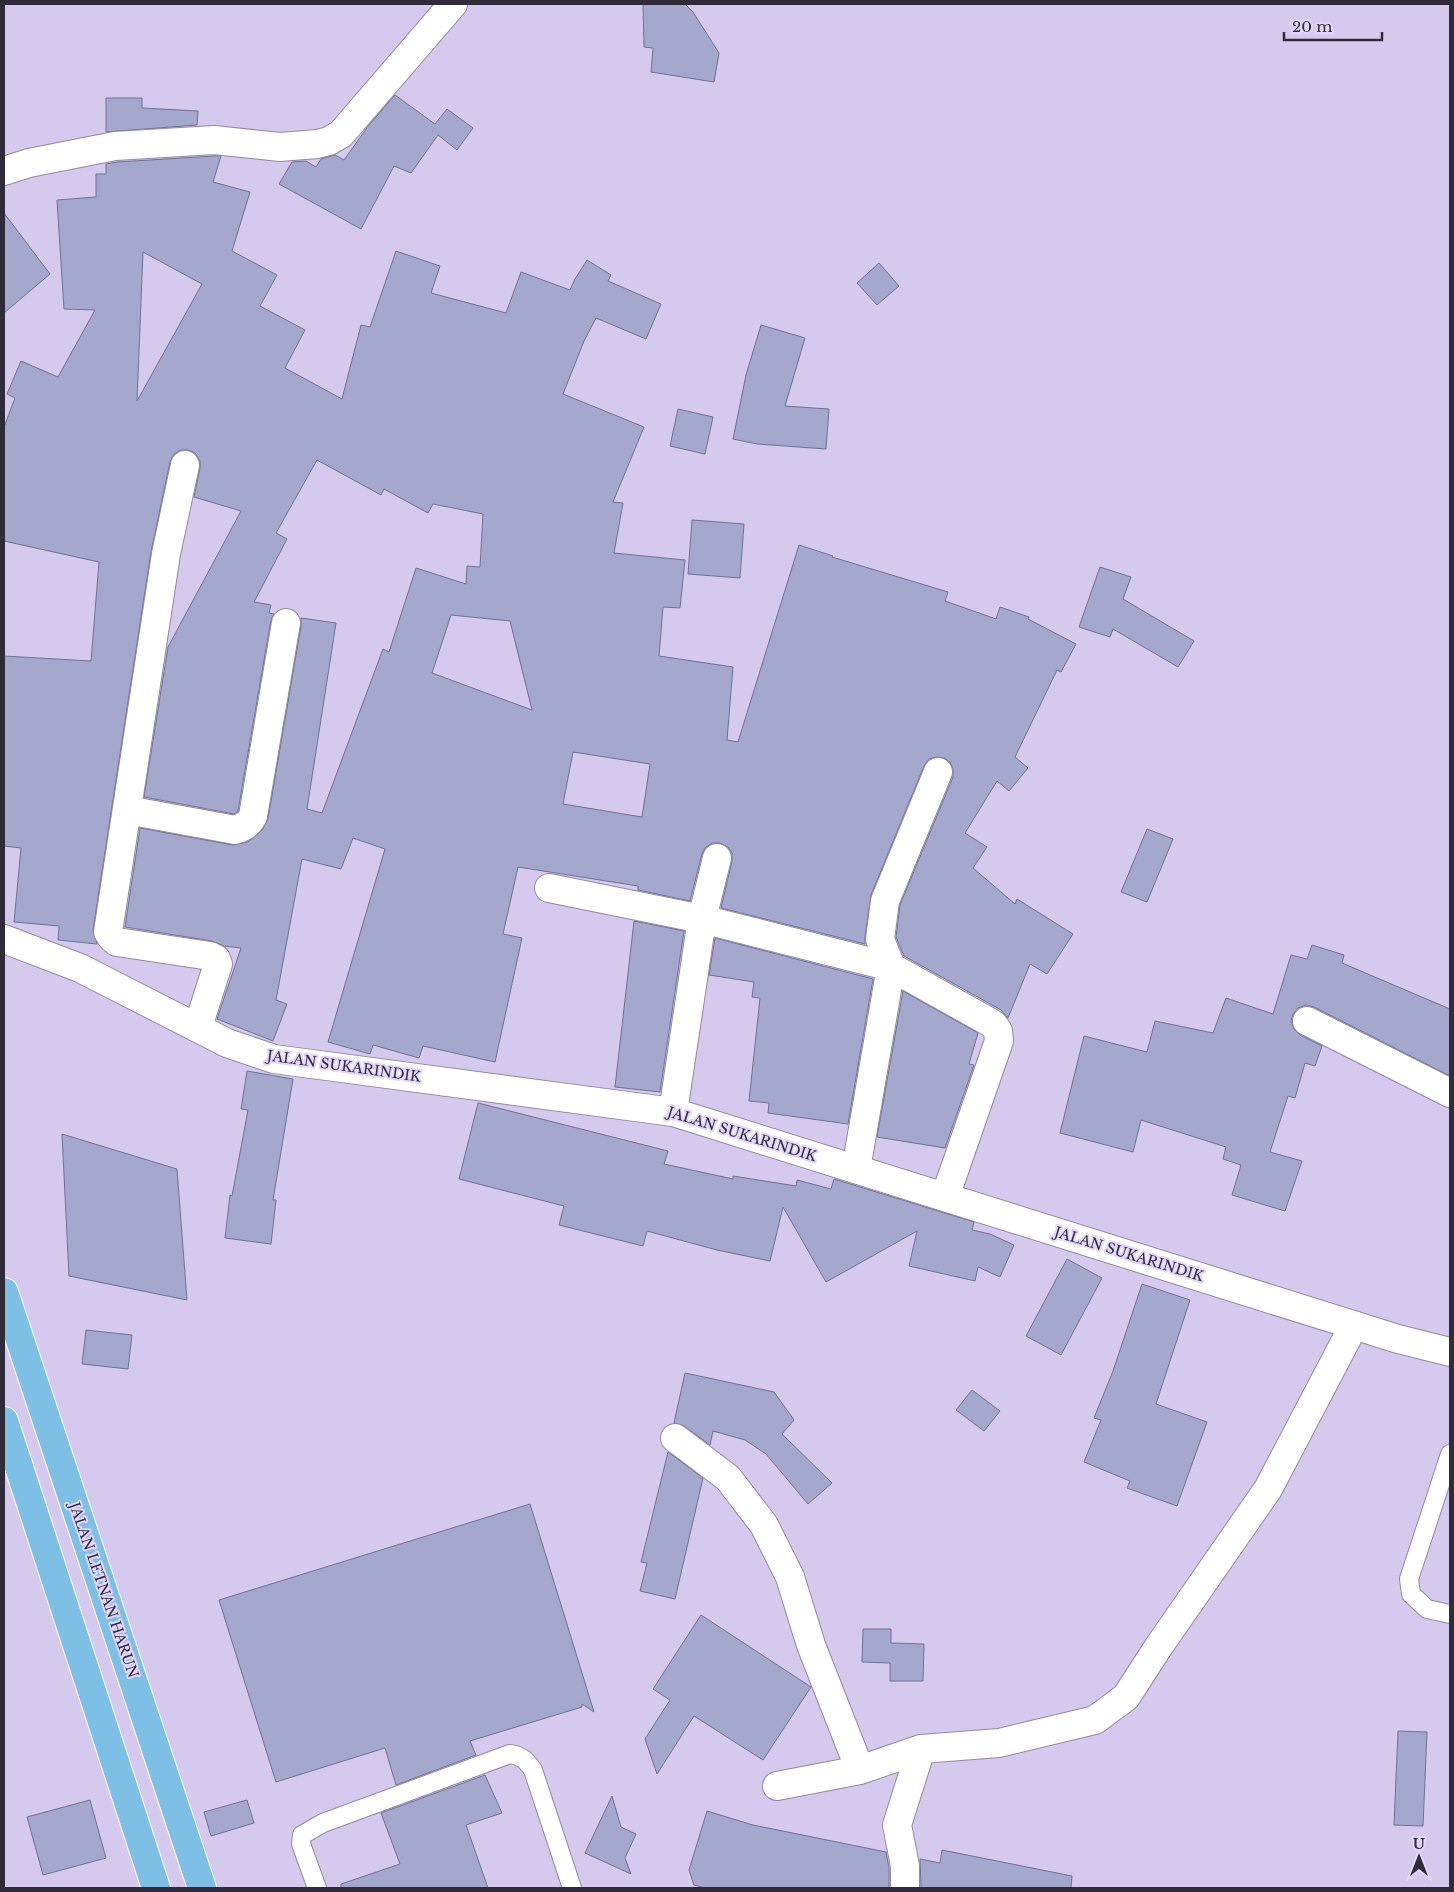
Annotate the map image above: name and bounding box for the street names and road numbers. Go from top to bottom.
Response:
street label: JALAN SUKARINDIK [264,1046,423,1086]
street label: JALAN SUKARINDIK [663,1102,820,1166]
street label: JALAN SUKARINDIK [1050,1222,1207,1286]
street label: JALAN LETNAN HARUN [65,1498,143,1680]

